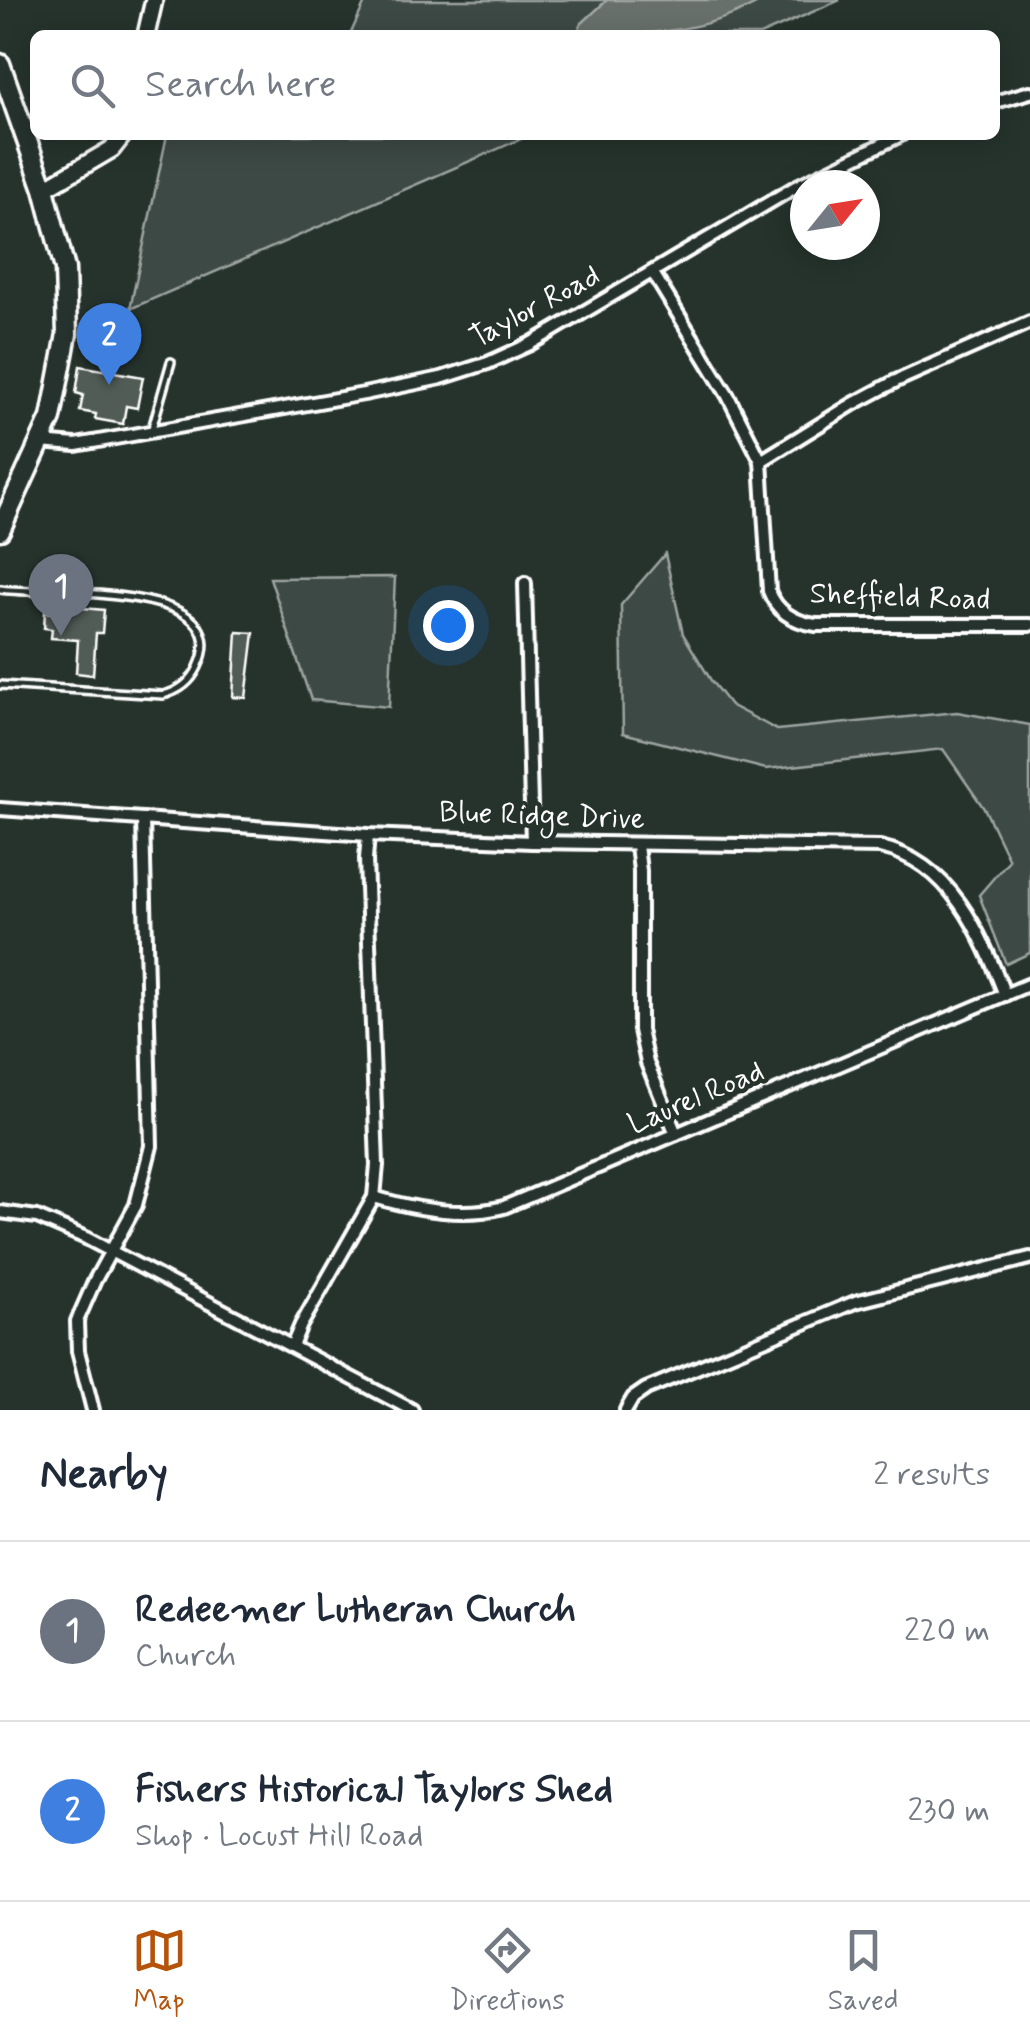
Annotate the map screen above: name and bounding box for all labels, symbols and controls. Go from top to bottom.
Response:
search box [30,30,1000,140]
icon: search [65,58,120,113]
text: Search here [145,61,336,110]
north arrow [790,170,880,260]
street label: Taylor Road [463,256,607,358]
pin: 2 [76,302,142,385]
pin: 1 [28,554,94,636]
street label: Sheffield Road [809,574,991,620]
your location [423,600,474,651]
street label: Blue Ridge Drive [438,793,646,841]
street label: Laurel Road [622,1052,770,1144]
text: Nearby [40,1448,168,1503]
text: 2 results [873,1454,990,1496]
text: Redeemer Lutheran Church [135,1586,576,1635]
text: 1 [65,1610,80,1652]
text: 220 m [904,1610,990,1652]
text: Church [135,1635,236,1677]
text: Fishers Historical Taylors Shed [135,1766,613,1815]
text: 2 [65,1790,80,1832]
text: 230 m [907,1790,990,1832]
text: Shop · Locust Hill Road [135,1815,423,1857]
tab: Map [132,1923,187,2020]
tab: Directions [450,1923,565,2020]
tab: Saved [828,1923,898,2020]

